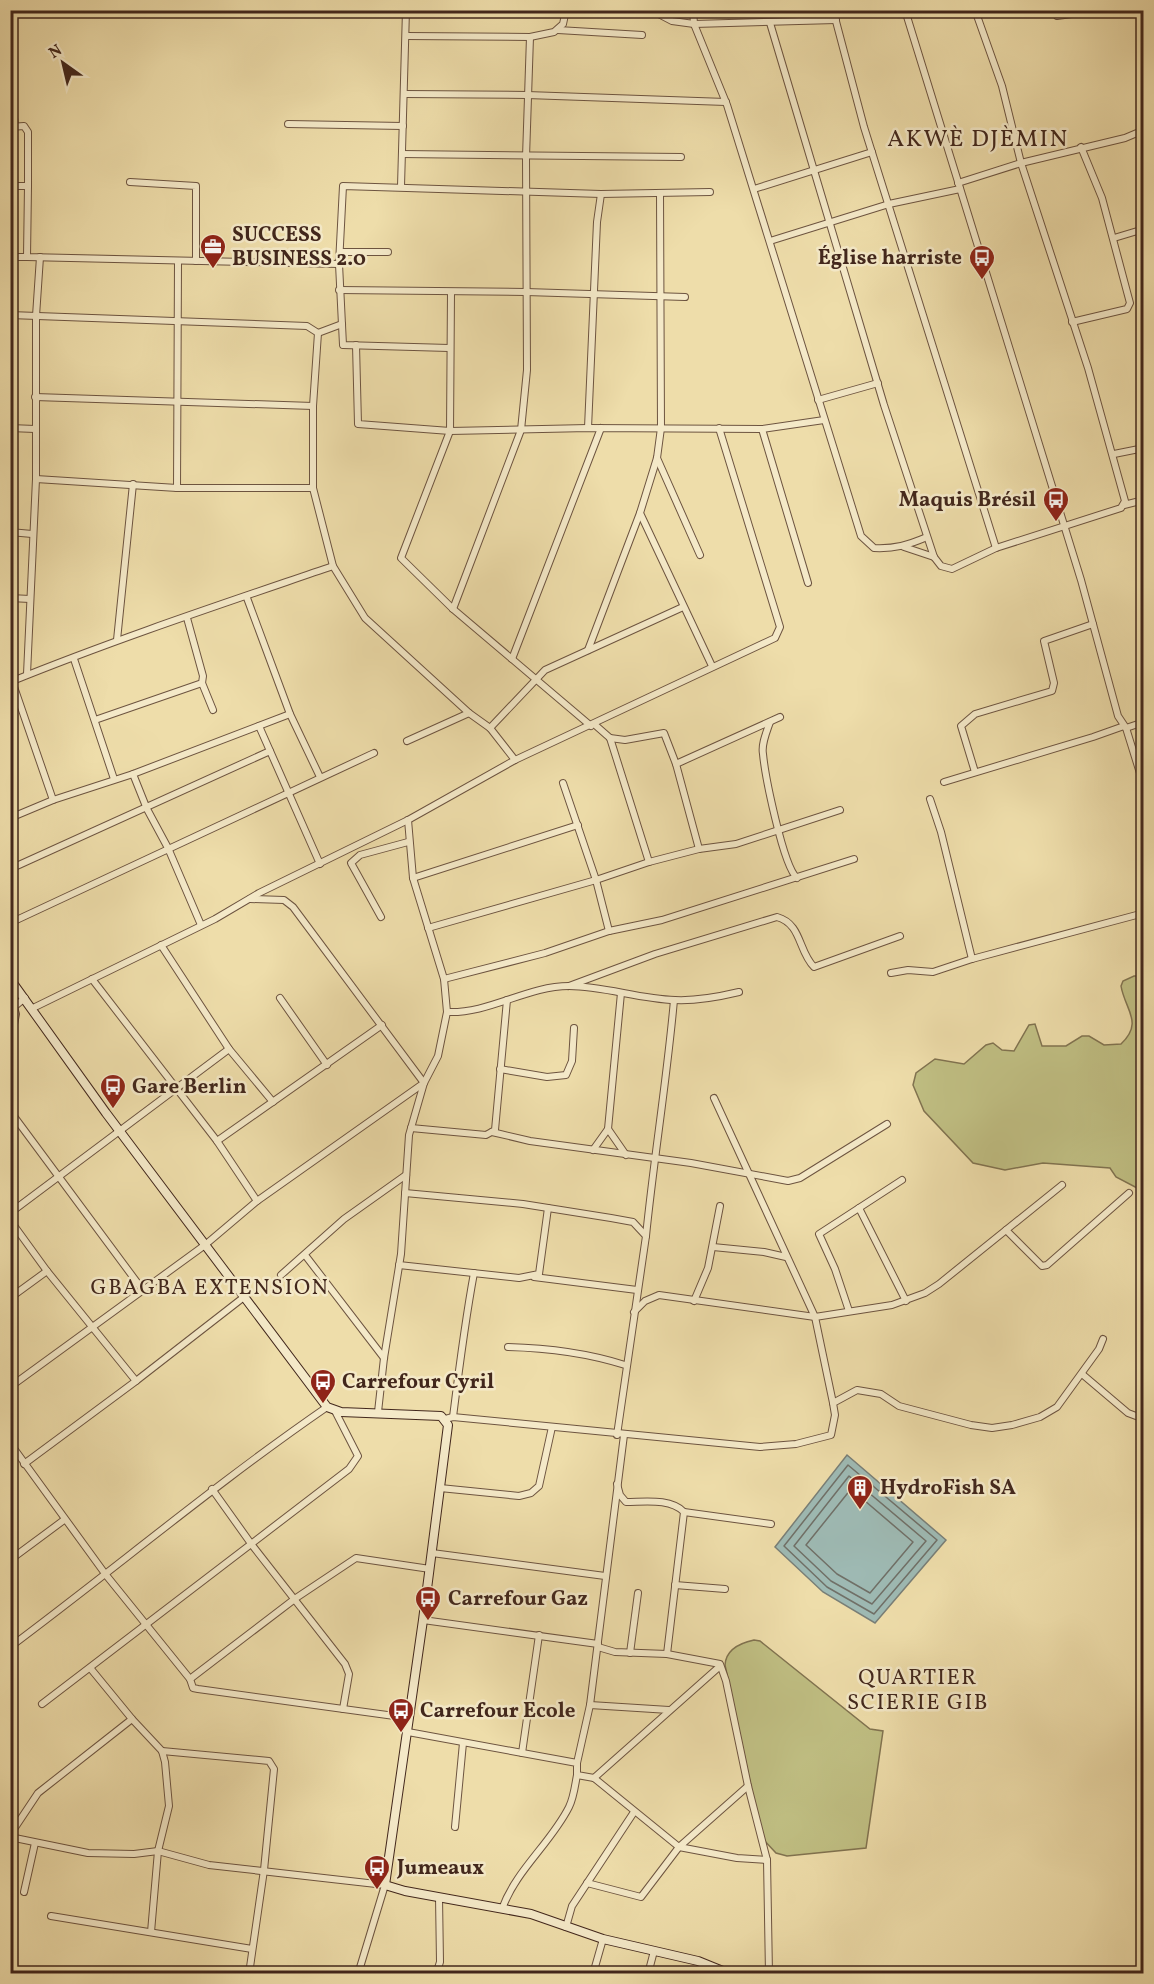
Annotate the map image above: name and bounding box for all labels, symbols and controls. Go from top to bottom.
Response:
north arrow [33,33,93,93]
text: N [45,40,67,65]
district label: AKWÈ DJÈMIN [887,123,1069,157]
place label: SUCCESS BUSINESS 2.0 [232,221,366,274]
office icon: SUCCESS BUSINESS 2.0 [198,232,228,270]
bus stop icon: Église harriste [967,243,997,281]
place label: Église harriste [818,244,962,273]
bus stop icon: Maquis Brésil [1041,485,1071,523]
place label: Maquis Brésil [899,486,1036,515]
bus stop icon: Gare Berlin [98,1072,128,1110]
place label: Gare Berlin [132,1073,247,1102]
district label: GBAGBA EXTENSION [91,1273,329,1304]
bus stop icon: Carrefour Cyril [308,1367,338,1405]
place label: Carrefour Cyril [342,1368,494,1397]
building icon: HydroFish SA [845,1473,875,1511]
place label: HydroFish SA [880,1474,1016,1503]
bus stop icon: Carrefour Gaz [413,1584,443,1622]
place label: Carrefour Gaz [448,1585,588,1614]
district label: QUARTIER SCIERIE GIB [847,1663,989,1719]
bus stop icon: Carrefour Ecole [386,1696,416,1734]
place label: Carrefour Ecole [420,1697,576,1726]
bus stop icon: Jumeaux [362,1853,392,1891]
place label: Jumeaux [396,1854,484,1883]

